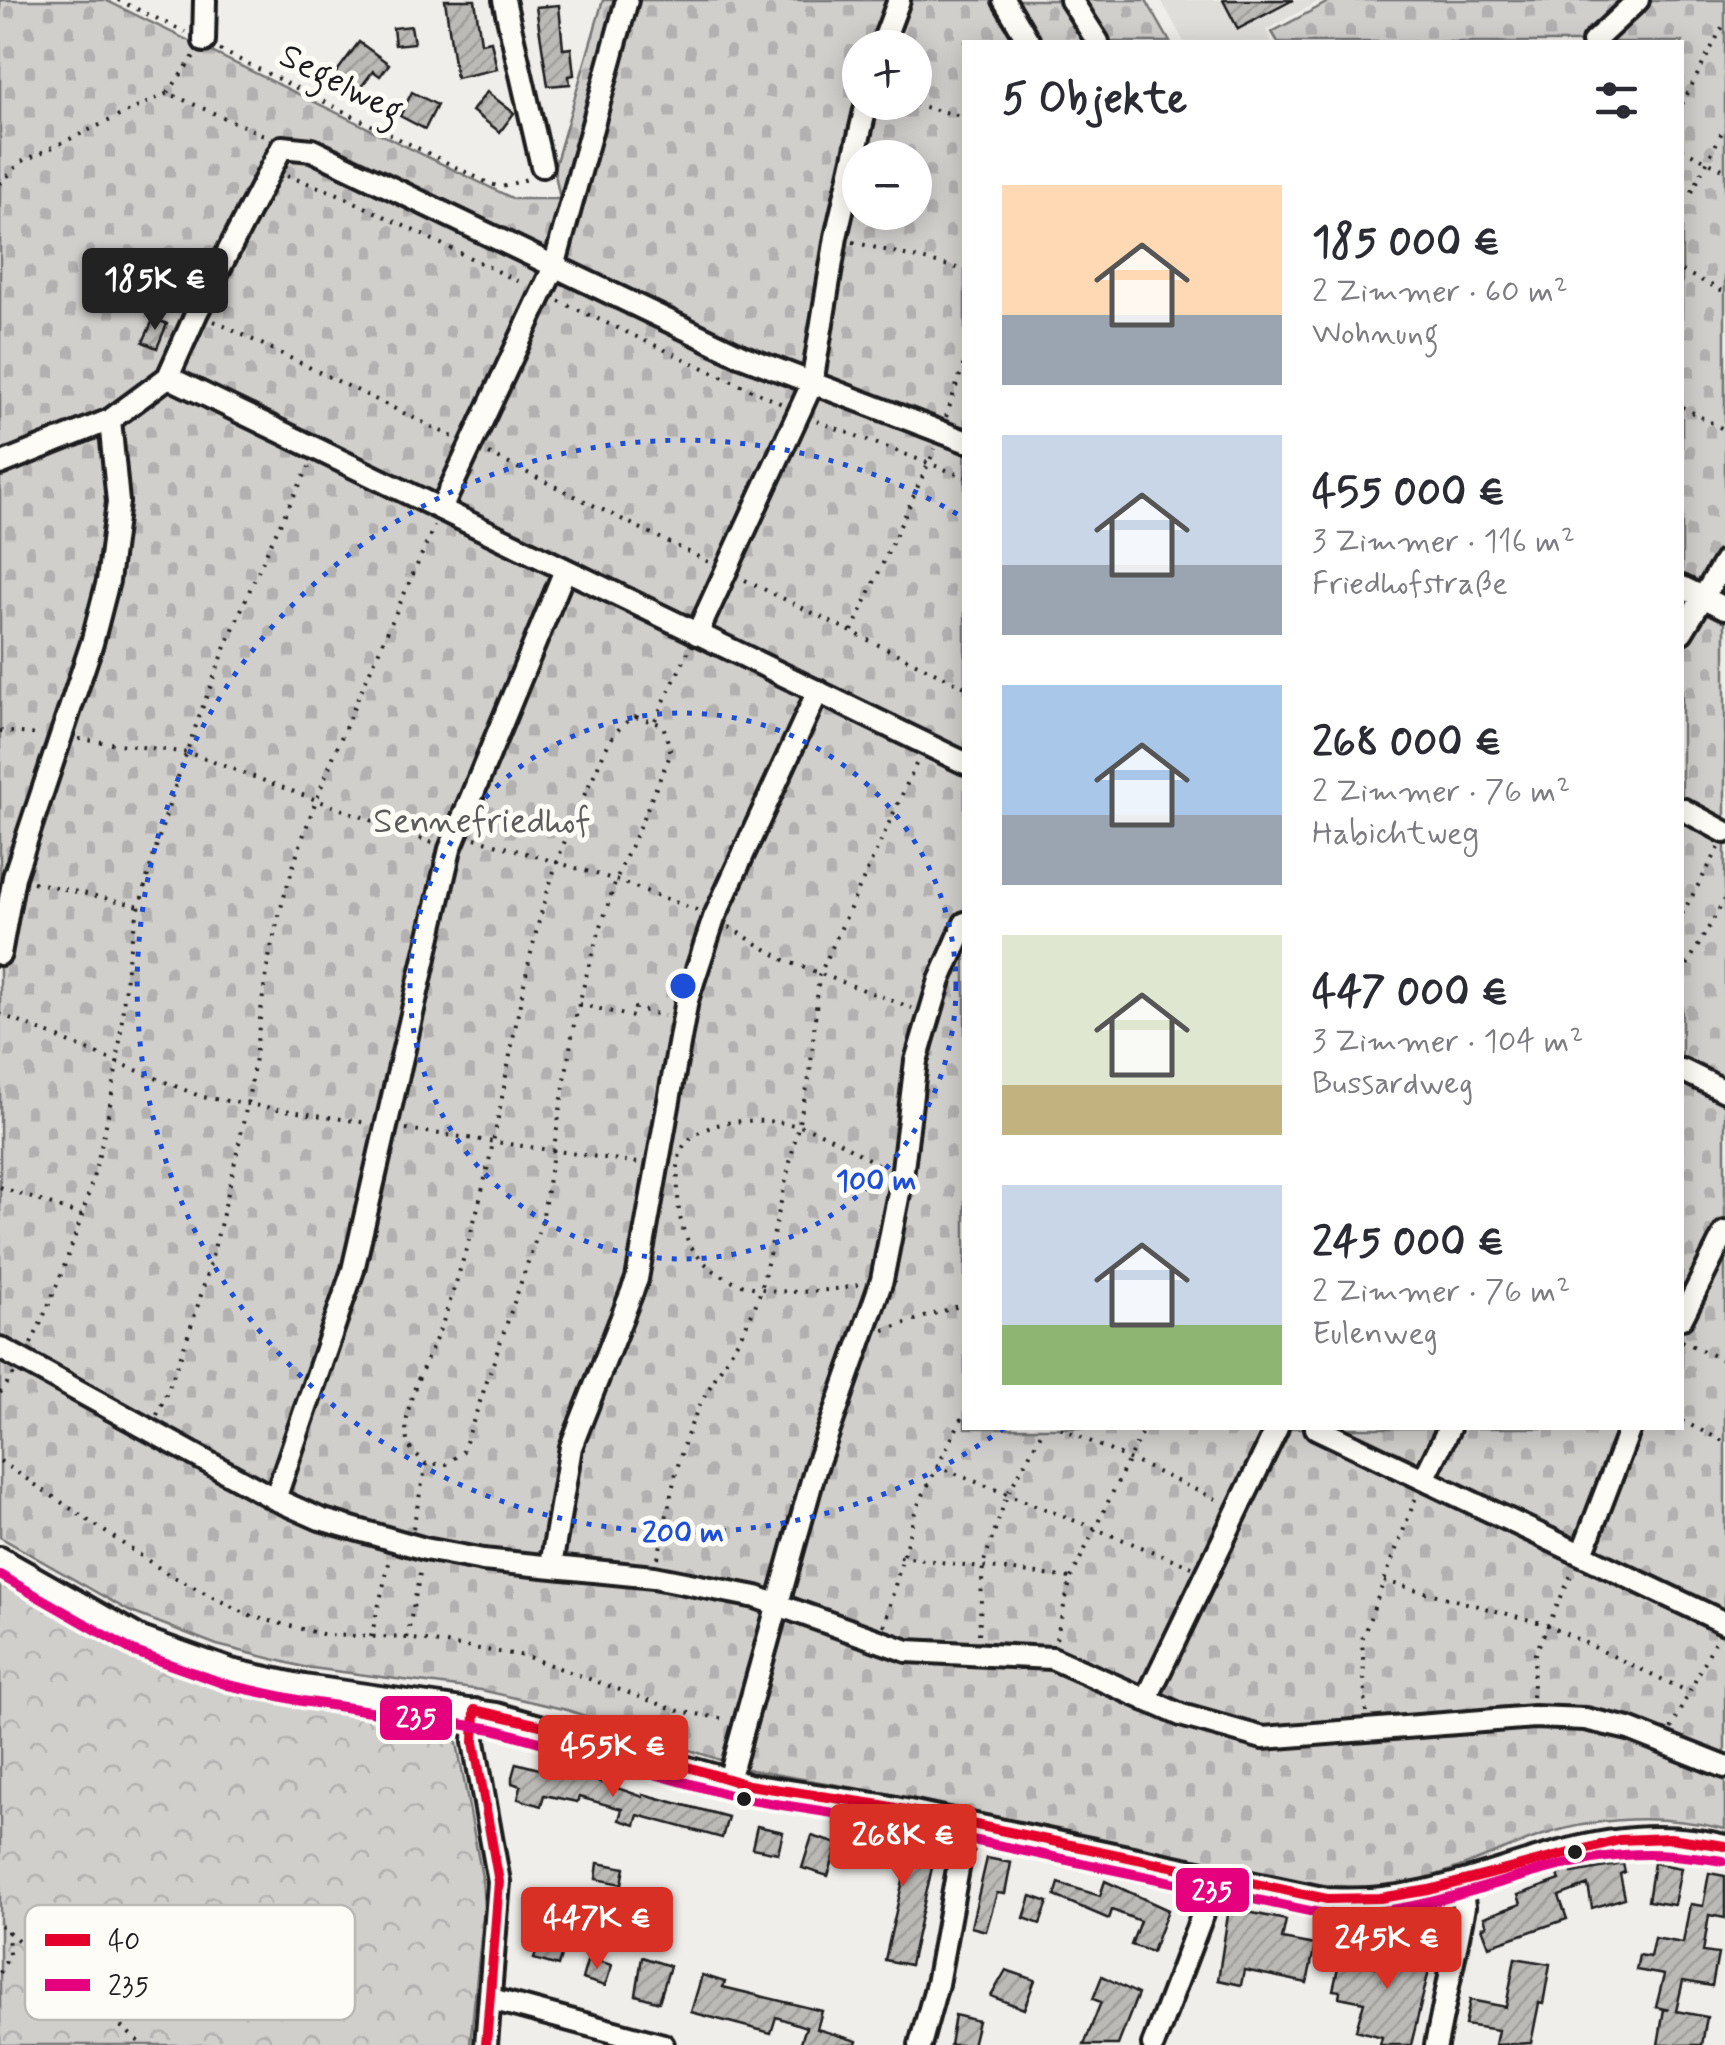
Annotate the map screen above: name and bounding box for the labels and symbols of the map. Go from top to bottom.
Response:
street label: Segelweg [270,33,411,138]
pin: 185K € [74,248,236,333]
park label: Sennefriedhof [373,799,591,845]
centre of rings [665,968,701,1004]
text: 100 m [836,1162,916,1201]
text: 200 m [642,1514,724,1553]
line badge: 235 [378,1694,454,1742]
text: 235 [395,1701,437,1738]
pin: 455K € [532,1715,694,1800]
unlabelled marker [734,1789,754,1809]
pin: 268K € [822,1804,984,1889]
unlabelled marker [1565,1842,1585,1862]
line badge: 235 [1174,1866,1251,1914]
text: 235 [1191,1874,1233,1911]
pin: 447K € [516,1887,678,1972]
legend [25,1905,355,2020]
pin: 245K € [1306,1907,1468,1992]
text: 40 [108,1924,140,1961]
text: 235 [108,1969,149,2006]

